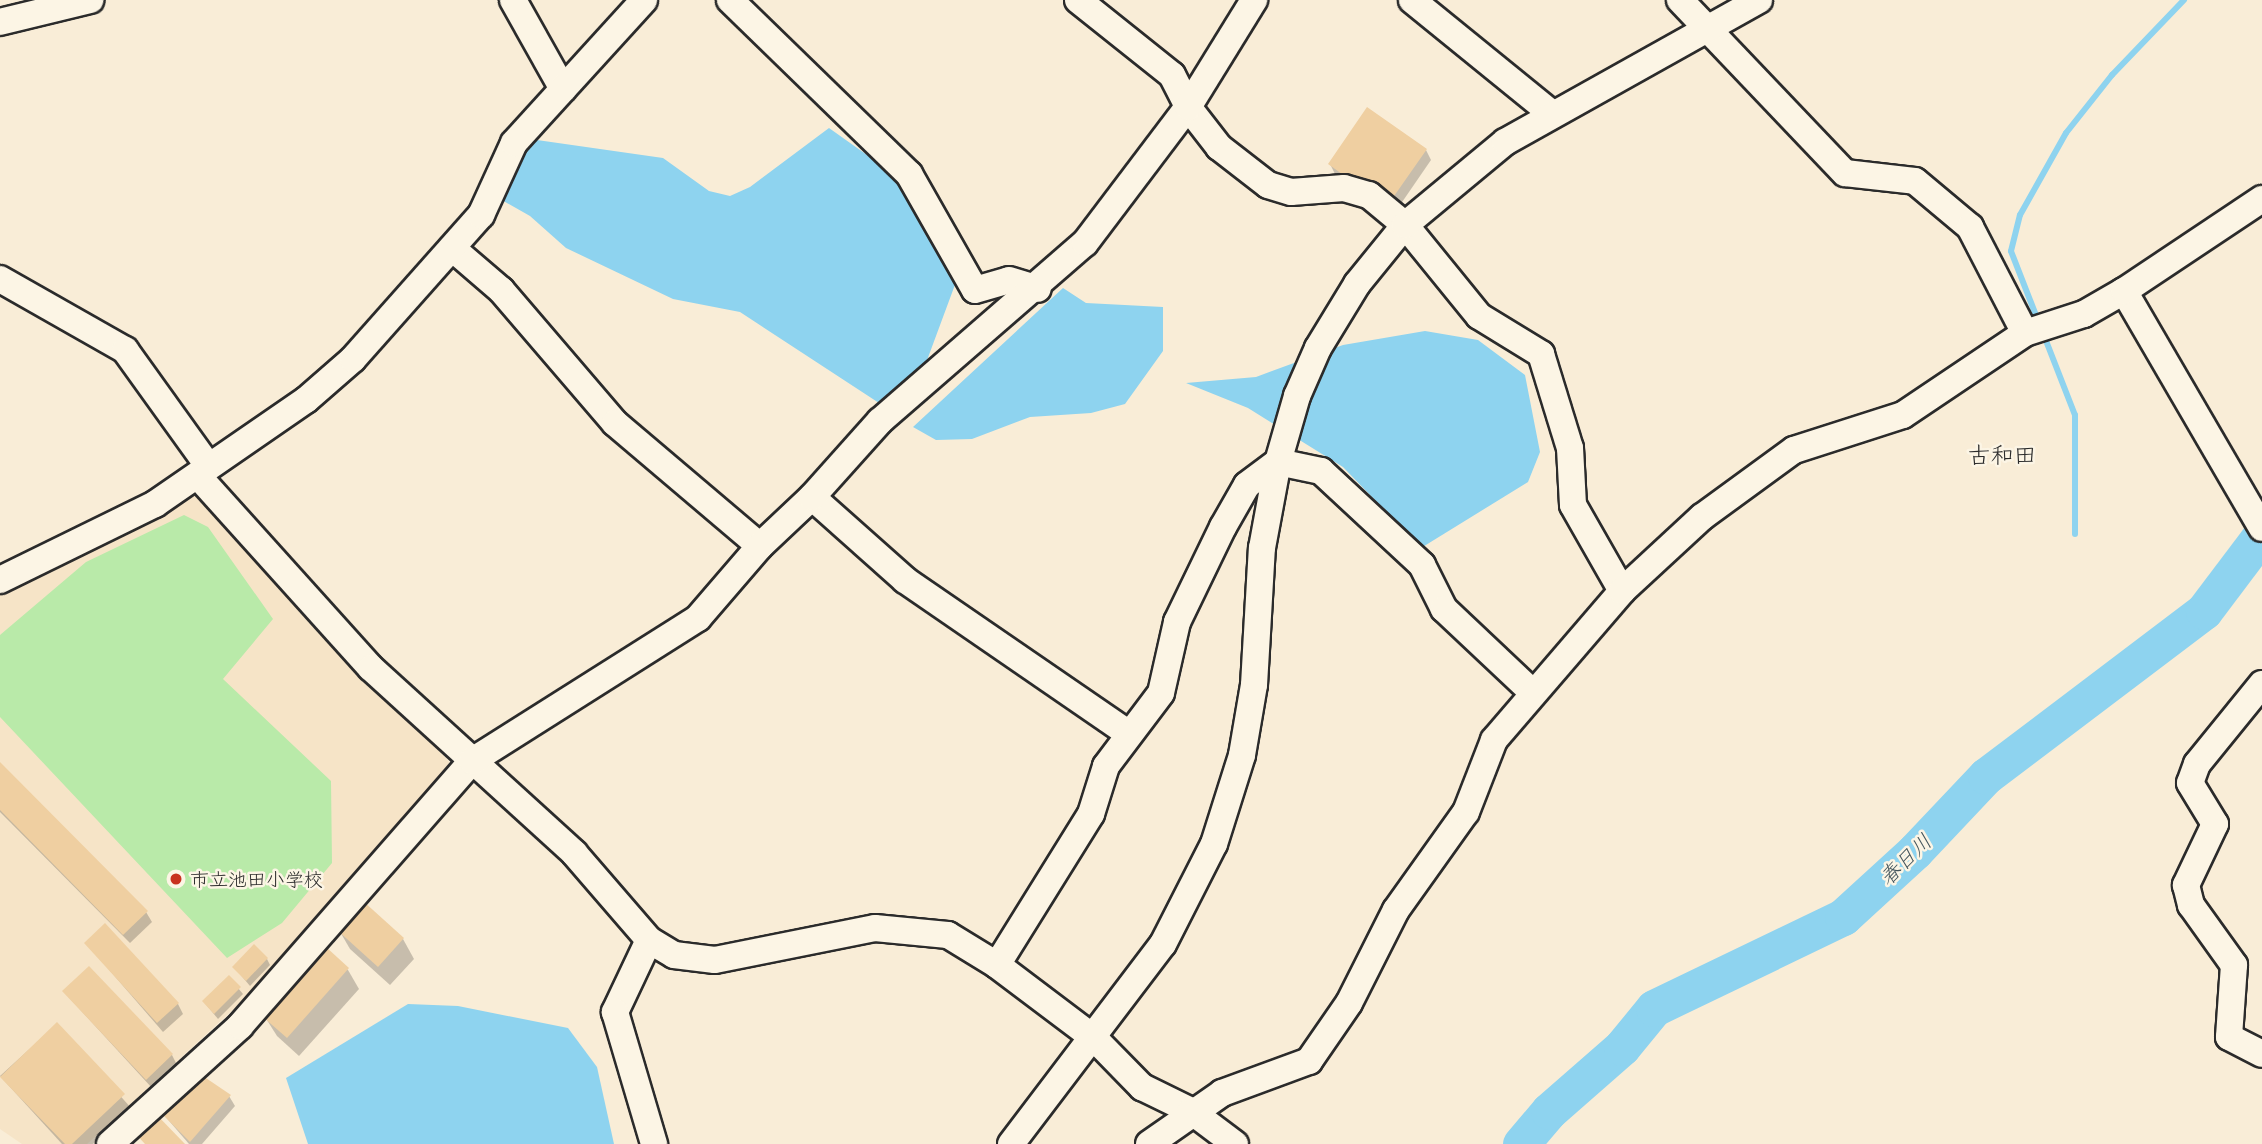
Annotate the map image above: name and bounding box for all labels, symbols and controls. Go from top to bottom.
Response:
district label: 古和田 [1968,440,2036,468]
water label: 春日川 [1874,828,1936,890]
place label: 市立池田小学校 [190,868,323,890]
marker: 市立池田小学校 [168,871,184,887]

